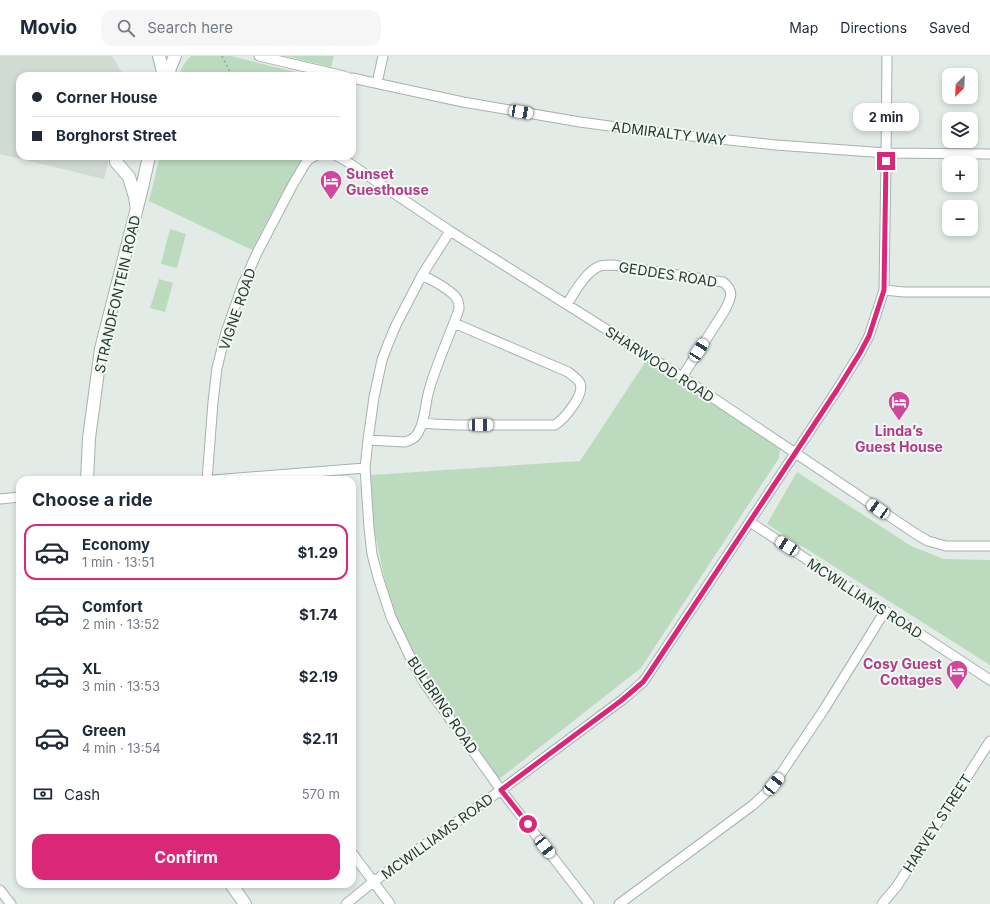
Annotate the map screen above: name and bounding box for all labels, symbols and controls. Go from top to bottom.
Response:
search box [101,10,381,46]
text: Movio [20,16,77,39]
icon: search [115,17,137,39]
text: Search here [147,18,233,37]
text: Map [789,19,818,36]
text: Directions [840,19,907,36]
text: Saved [929,19,970,36]
north arrow [942,68,978,104]
map controls [942,68,978,236]
text: Corner House [56,88,158,107]
callout: 2 min [853,103,919,131]
car [508,104,534,120]
text: 2 min [869,109,903,125]
button: layers [942,112,978,148]
street label: ADMIRALTY WAY [611,118,728,149]
text: Borghorst Street [56,126,177,145]
route end [877,152,895,170]
button: + [942,156,978,192]
place label: Sunset Guesthouse [346,165,429,198]
hotel icon: Sunset Guesthouse [318,168,344,201]
button: − [942,200,978,236]
street label: STRANDFONTEIN ROAD [91,213,143,375]
street label: GEDDES ROAD [618,258,718,290]
street label: VIGNE ROAD [215,266,259,352]
street label: SHARWOOD ROAD [602,322,718,406]
car [687,337,711,363]
hotel icon: Linda’s Guest House [886,389,912,422]
car [469,419,493,431]
place label: Linda’s Guest House [855,422,943,455]
text: Choose a ride [32,489,153,510]
car [865,497,891,521]
icon: car [34,534,70,570]
car [774,534,800,558]
text: Economy [82,535,150,554]
text: $1.29 [298,543,338,562]
text: 1 min · 13:51 [82,554,154,570]
street label: MCWILLIAMS ROAD [804,554,926,642]
icon: car [34,596,70,632]
text: Comfort [82,597,143,616]
text: $1.74 [299,605,338,624]
text: 2 min · 13:52 [82,616,160,632]
street label: BULBRING ROAD [404,653,482,757]
place label: Cosy Guest Cottages [863,655,942,688]
icon: car [34,658,70,694]
hotel icon: Cosy Guest Cottages [944,658,970,691]
text: XL [82,659,102,678]
text: $2.19 [299,667,338,686]
text: 3 min · 13:53 [82,678,160,694]
icon: car [34,720,70,756]
text: Green [82,721,126,740]
text: $2.11 [302,729,338,748]
text: 4 min · 13:54 [82,740,161,756]
car [762,771,786,797]
street label: HARVEY STREET [899,771,975,875]
icon: cash [32,783,54,805]
text: Cash [64,785,100,804]
text: 570 m [302,786,340,802]
street label: MCWILLIAMS ROAD [378,790,496,882]
route start [519,815,537,833]
button: Confirm [32,834,340,880]
car [533,834,557,860]

